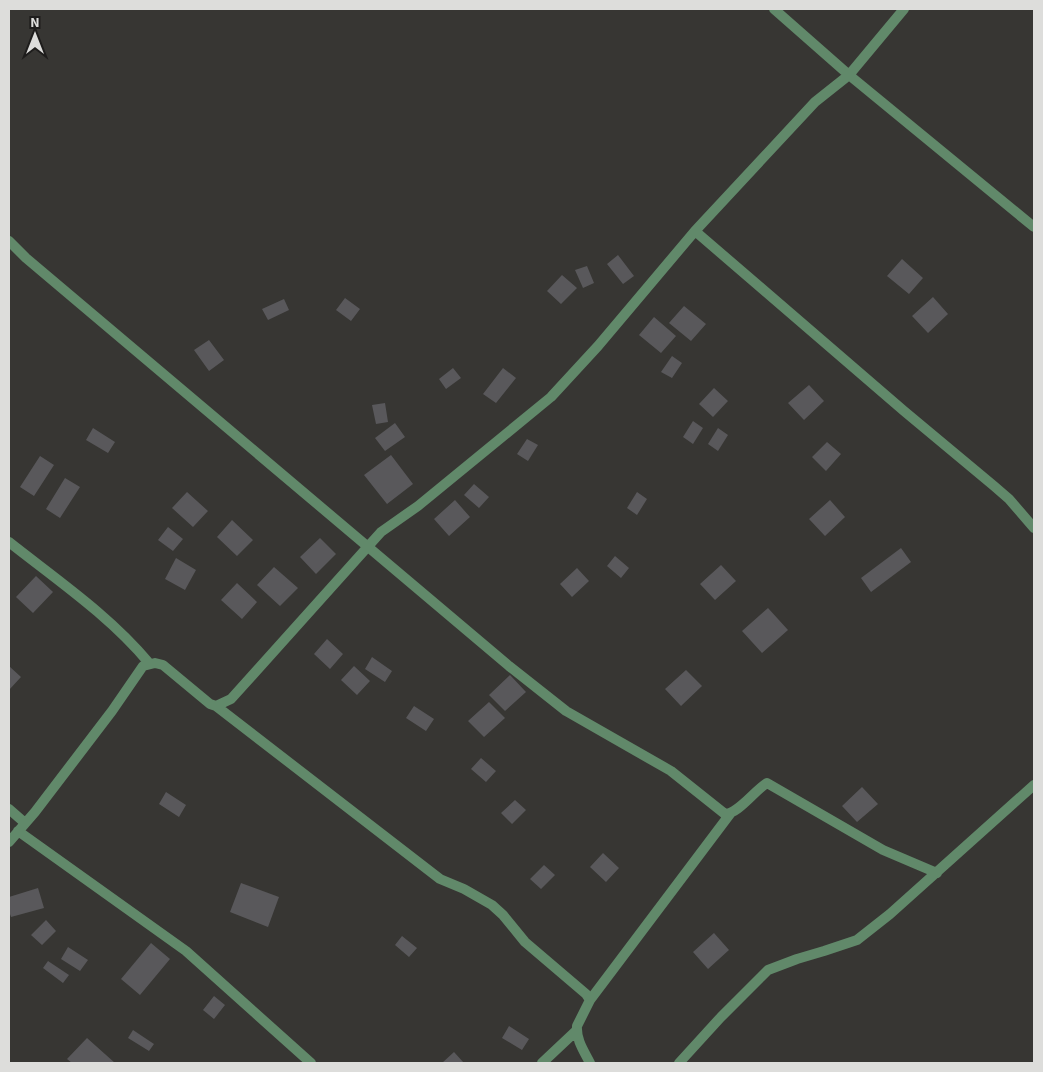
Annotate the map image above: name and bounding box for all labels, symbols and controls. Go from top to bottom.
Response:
north arrow [10,10,60,60]
text: N [30,13,40,33]

